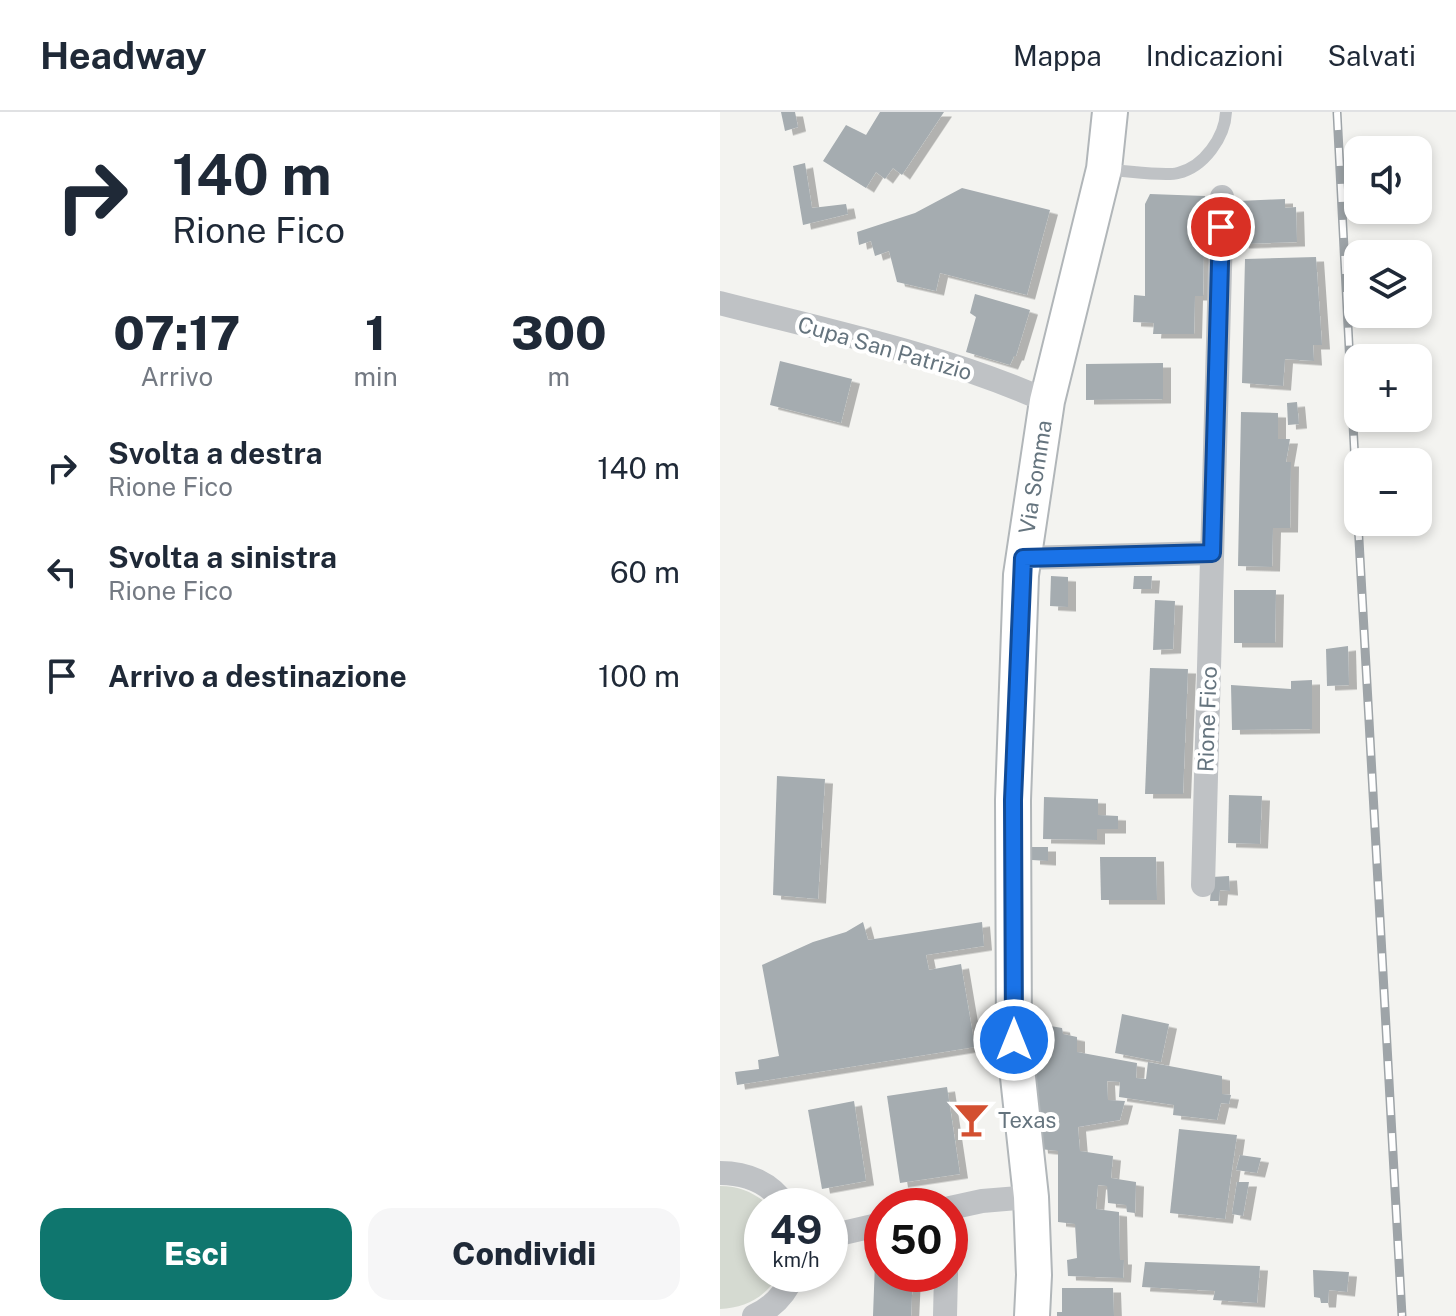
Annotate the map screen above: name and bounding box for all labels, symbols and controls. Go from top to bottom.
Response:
text: Headway [40,33,207,78]
text: Mappa [1013,39,1102,72]
text: Indicazioni [1146,39,1283,72]
text: Salvati [1327,39,1416,72]
map controls [1344,136,1432,536]
button: sound [1344,136,1432,224]
text: 140 m [172,142,332,208]
icon: right [40,144,144,248]
pin [1187,193,1255,261]
icon: arrive [1199,205,1243,249]
text: Rione Fico [172,209,345,251]
button: layers [1344,240,1432,328]
text: 07:17 [113,304,240,361]
text: 1 [365,304,386,361]
text: 300 [511,304,607,361]
street label: Cupa San Patrizio [795,311,975,385]
button: + [1344,344,1432,432]
text: Arrivo [140,361,213,392]
text: min [354,361,398,392]
text: m [548,361,570,392]
street label: Via Somma [1013,418,1057,536]
text: Svolta a destra [108,435,323,471]
icon: right [40,446,84,490]
button: − [1344,448,1432,536]
text: 140 m [597,450,680,486]
text: Rione Fico [108,471,233,502]
text: Svolta a sinistra [108,539,337,575]
icon: left [40,550,84,594]
text: 60 m [610,554,680,590]
text: Rione Fico [108,575,233,606]
icon: arrive [40,654,84,698]
text: Arrivo a destinazione [108,658,407,694]
text: 100 m [598,658,680,694]
street label: Rione Fico [1192,666,1222,772]
position arrow [972,998,1056,1082]
bar icon: Texas [953,1101,991,1139]
place label: Texas [998,1107,1056,1133]
speed limit sign: 50 [864,1188,968,1292]
text: 49 [770,1206,822,1253]
button: Esci [40,1208,352,1300]
button: Condividi [368,1208,680,1300]
text: km/h [772,1248,820,1272]

